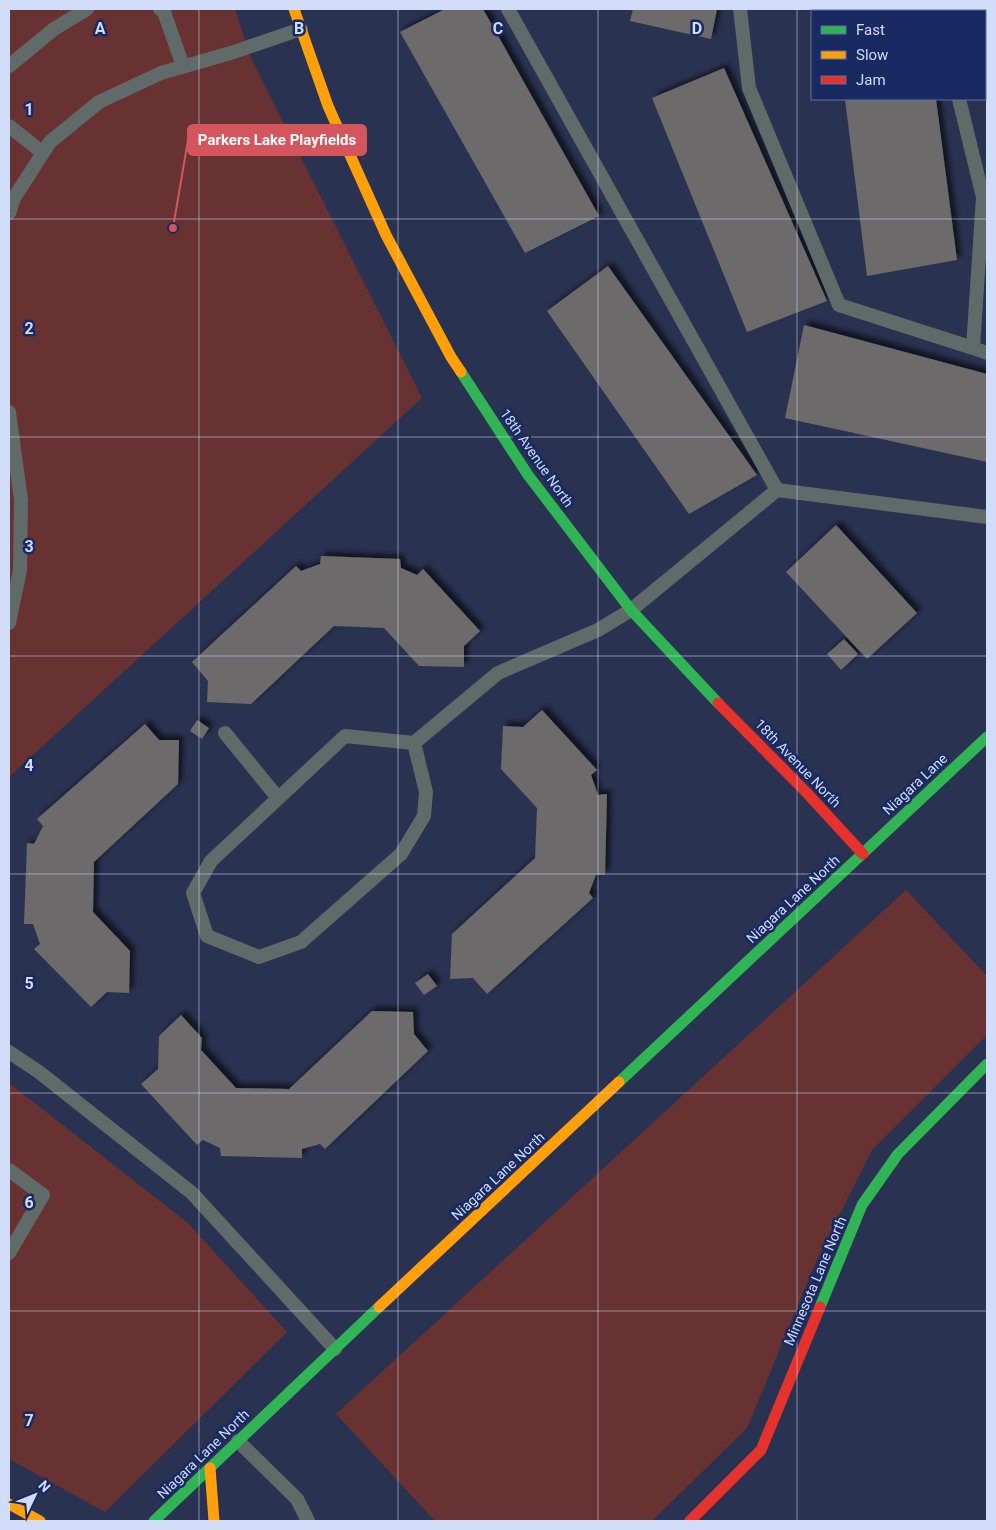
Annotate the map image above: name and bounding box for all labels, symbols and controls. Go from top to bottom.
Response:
legend [811,10,986,100]
text: A [95,19,106,38]
text: B [294,19,304,38]
text: C [493,19,503,38]
text: D [692,19,702,38]
text: Fast [856,21,885,39]
text: Slow [856,46,888,64]
text: Jam [856,71,886,89]
text: 1 [24,100,34,119]
callout: Parkers Lake Playfields [188,125,366,155]
text: Parkers Lake Playfields [198,131,356,149]
text: 2 [24,319,34,338]
street label: 18th Avenue North [497,406,577,510]
text: 3 [24,537,34,556]
street label: 18th Avenue North [752,716,844,810]
street label: Niagara Lane [879,750,951,818]
text: 4 [24,756,34,775]
street label: Niagara Lane North [743,852,843,946]
text: 5 [24,974,34,993]
street label: Niagara Lane North [448,1129,548,1223]
text: 6 [24,1193,34,1212]
street label: Minnesota Lane North [781,1214,849,1348]
street label: Niagara Lane North [154,1406,252,1502]
text: 7 [24,1411,34,1430]
north arrow [10,1470,60,1520]
text: N [35,1477,54,1495]

